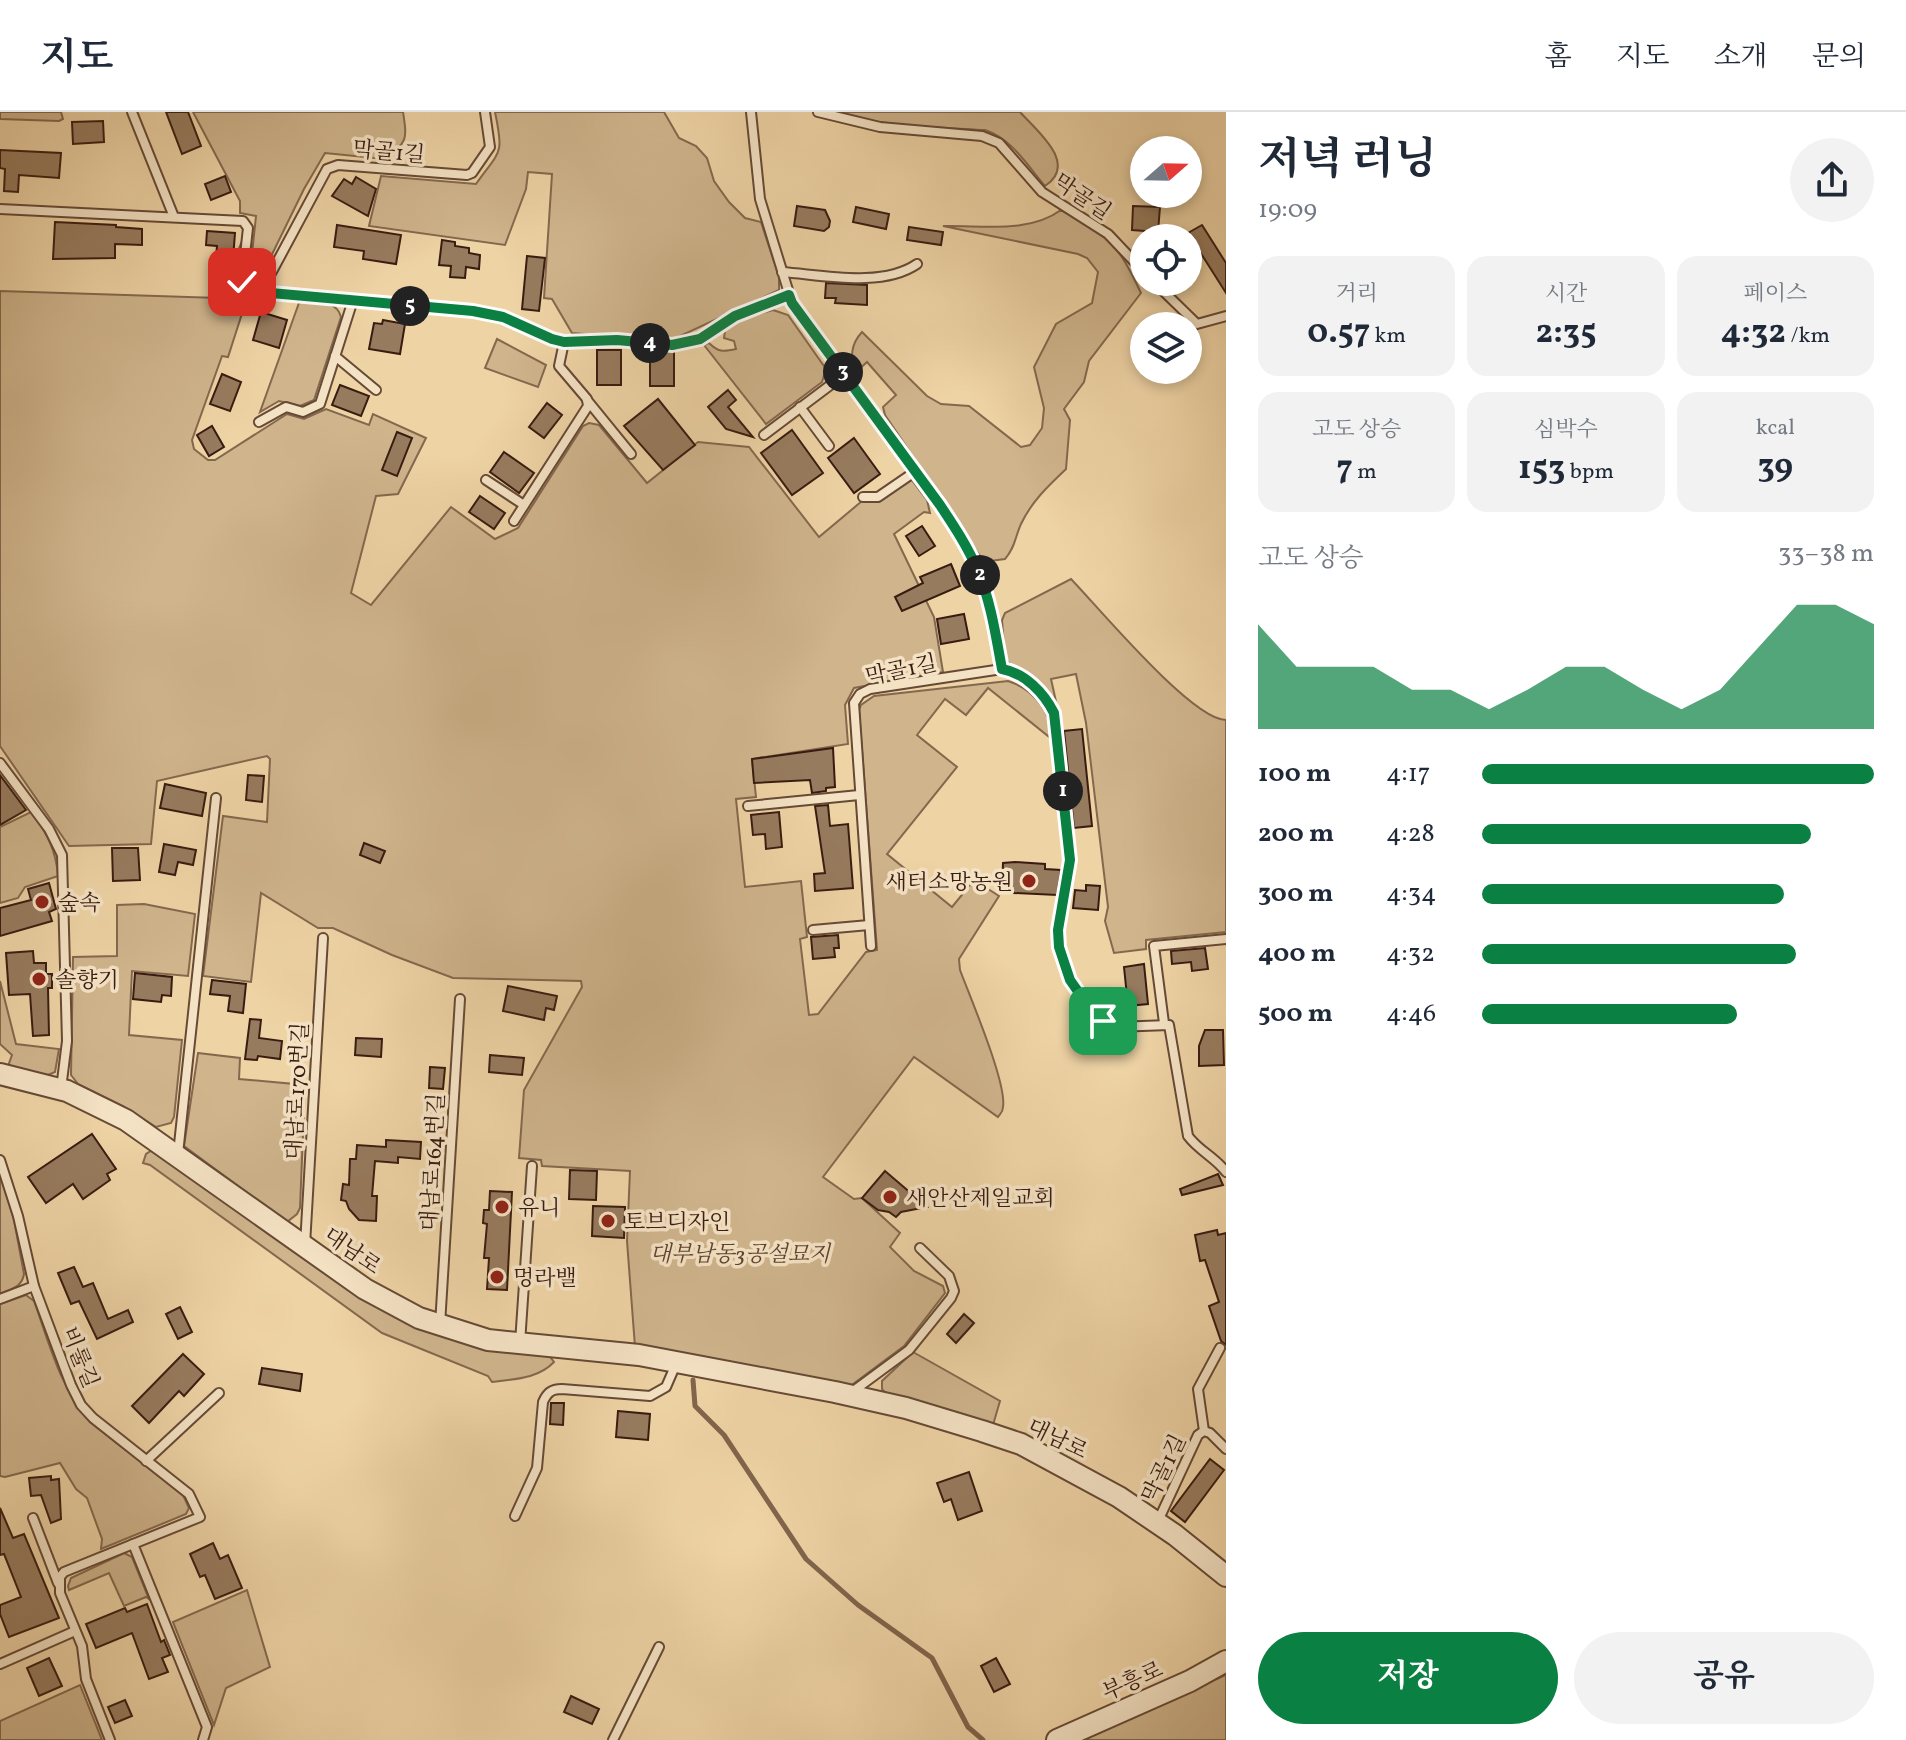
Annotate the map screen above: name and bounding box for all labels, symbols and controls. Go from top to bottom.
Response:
text: 지도 [40,33,113,86]
text: 홈 [1545,38,1572,77]
text: 지도 [1616,38,1670,77]
text: 소개 [1714,38,1768,77]
text: 문의 [1812,38,1866,77]
text: 저녁 러닝 [1258,131,1437,192]
street label: 막골1길 [351,135,426,172]
north arrow [1130,136,1202,208]
map controls [1130,136,1202,384]
button: share [1790,138,1874,222]
street label: 막골길 [1047,167,1117,229]
text: 19:09 [1258,192,1317,228]
button: locate [1130,224,1202,296]
pin [208,248,276,316]
icon: check [220,260,264,304]
text: 거리 [1335,279,1378,310]
text: 시간 [1545,279,1587,310]
text: 페이스 [1743,279,1807,310]
pin: 5 [390,286,430,326]
text: 5 [405,290,415,321]
text: 0.57 [1307,310,1370,357]
text: 2:35 [1535,310,1597,357]
text: 4:32 [1721,310,1786,357]
button: layers [1130,312,1202,384]
text: km [1370,321,1406,352]
text: /km [1786,321,1830,352]
pin: 4 [630,323,670,363]
text: 4 [643,327,657,358]
pin: 3 [823,352,863,392]
text: 3 [837,356,849,387]
text: kcal [1756,413,1795,444]
text: 고도 상승 [1312,415,1401,446]
text: 심박수 [1534,415,1598,446]
text: 39 [1758,444,1793,491]
text: 7 [1337,446,1353,493]
text: 153 [1518,446,1565,493]
text: m [1353,457,1377,488]
text: bpm [1565,457,1614,488]
text: 33–38 m [1778,536,1874,572]
text: 고도 상승 [1258,541,1364,577]
pin: 2 [960,555,1000,595]
text: 2 [974,559,986,590]
street label: 막골1길 [863,649,940,694]
text: 100 m [1258,756,1331,792]
text: 4:17 [1386,756,1430,792]
pin: 1 [1043,771,1083,811]
text: 1 [1059,775,1067,806]
text: 200 m [1258,816,1334,852]
text: 4:28 [1386,816,1435,852]
place label: 새터소망농원 [885,868,1013,899]
marker: 새터소망농원 [1020,872,1038,890]
text: 300 m [1258,876,1334,912]
text: 4:34 [1386,876,1437,912]
place label: 숲속 [58,889,101,920]
marker: 숲속 [33,893,51,911]
text: 400 m [1258,936,1336,972]
text: 4:32 [1386,936,1435,972]
place label: 솔향기 [55,966,119,997]
marker: 솔향기 [30,970,48,988]
pin [1069,987,1137,1055]
text: 500 m [1258,996,1333,1032]
text: 4:46 [1386,996,1436,1032]
icon: arrive [1081,999,1125,1043]
street label: 대남로170번길 [279,1022,318,1161]
street label: 대남로164번길 [415,1092,454,1232]
place label: 새안산제일교회 [906,1184,1055,1215]
marker: 새안산제일교회 [881,1188,899,1206]
place label: 유니 [518,1194,561,1225]
marker: 유니 [493,1198,511,1216]
place label: 토브디자인 [624,1208,730,1239]
marker: 토브디자인 [599,1212,617,1230]
street label: 대남로 [317,1221,387,1283]
park label: 대부남동3공설묘지 [650,1240,832,1271]
place label: 멍라밸 [513,1264,577,1295]
marker: 멍라밸 [488,1268,506,1286]
street label: 비룰길 [52,1323,105,1393]
street label: 대남로 [1021,1412,1092,1468]
street label: 막골1길 [1135,1430,1195,1508]
button: 저장 [1258,1632,1558,1724]
button: 공유 [1574,1632,1874,1724]
street label: 부흥로 [1098,1655,1168,1709]

